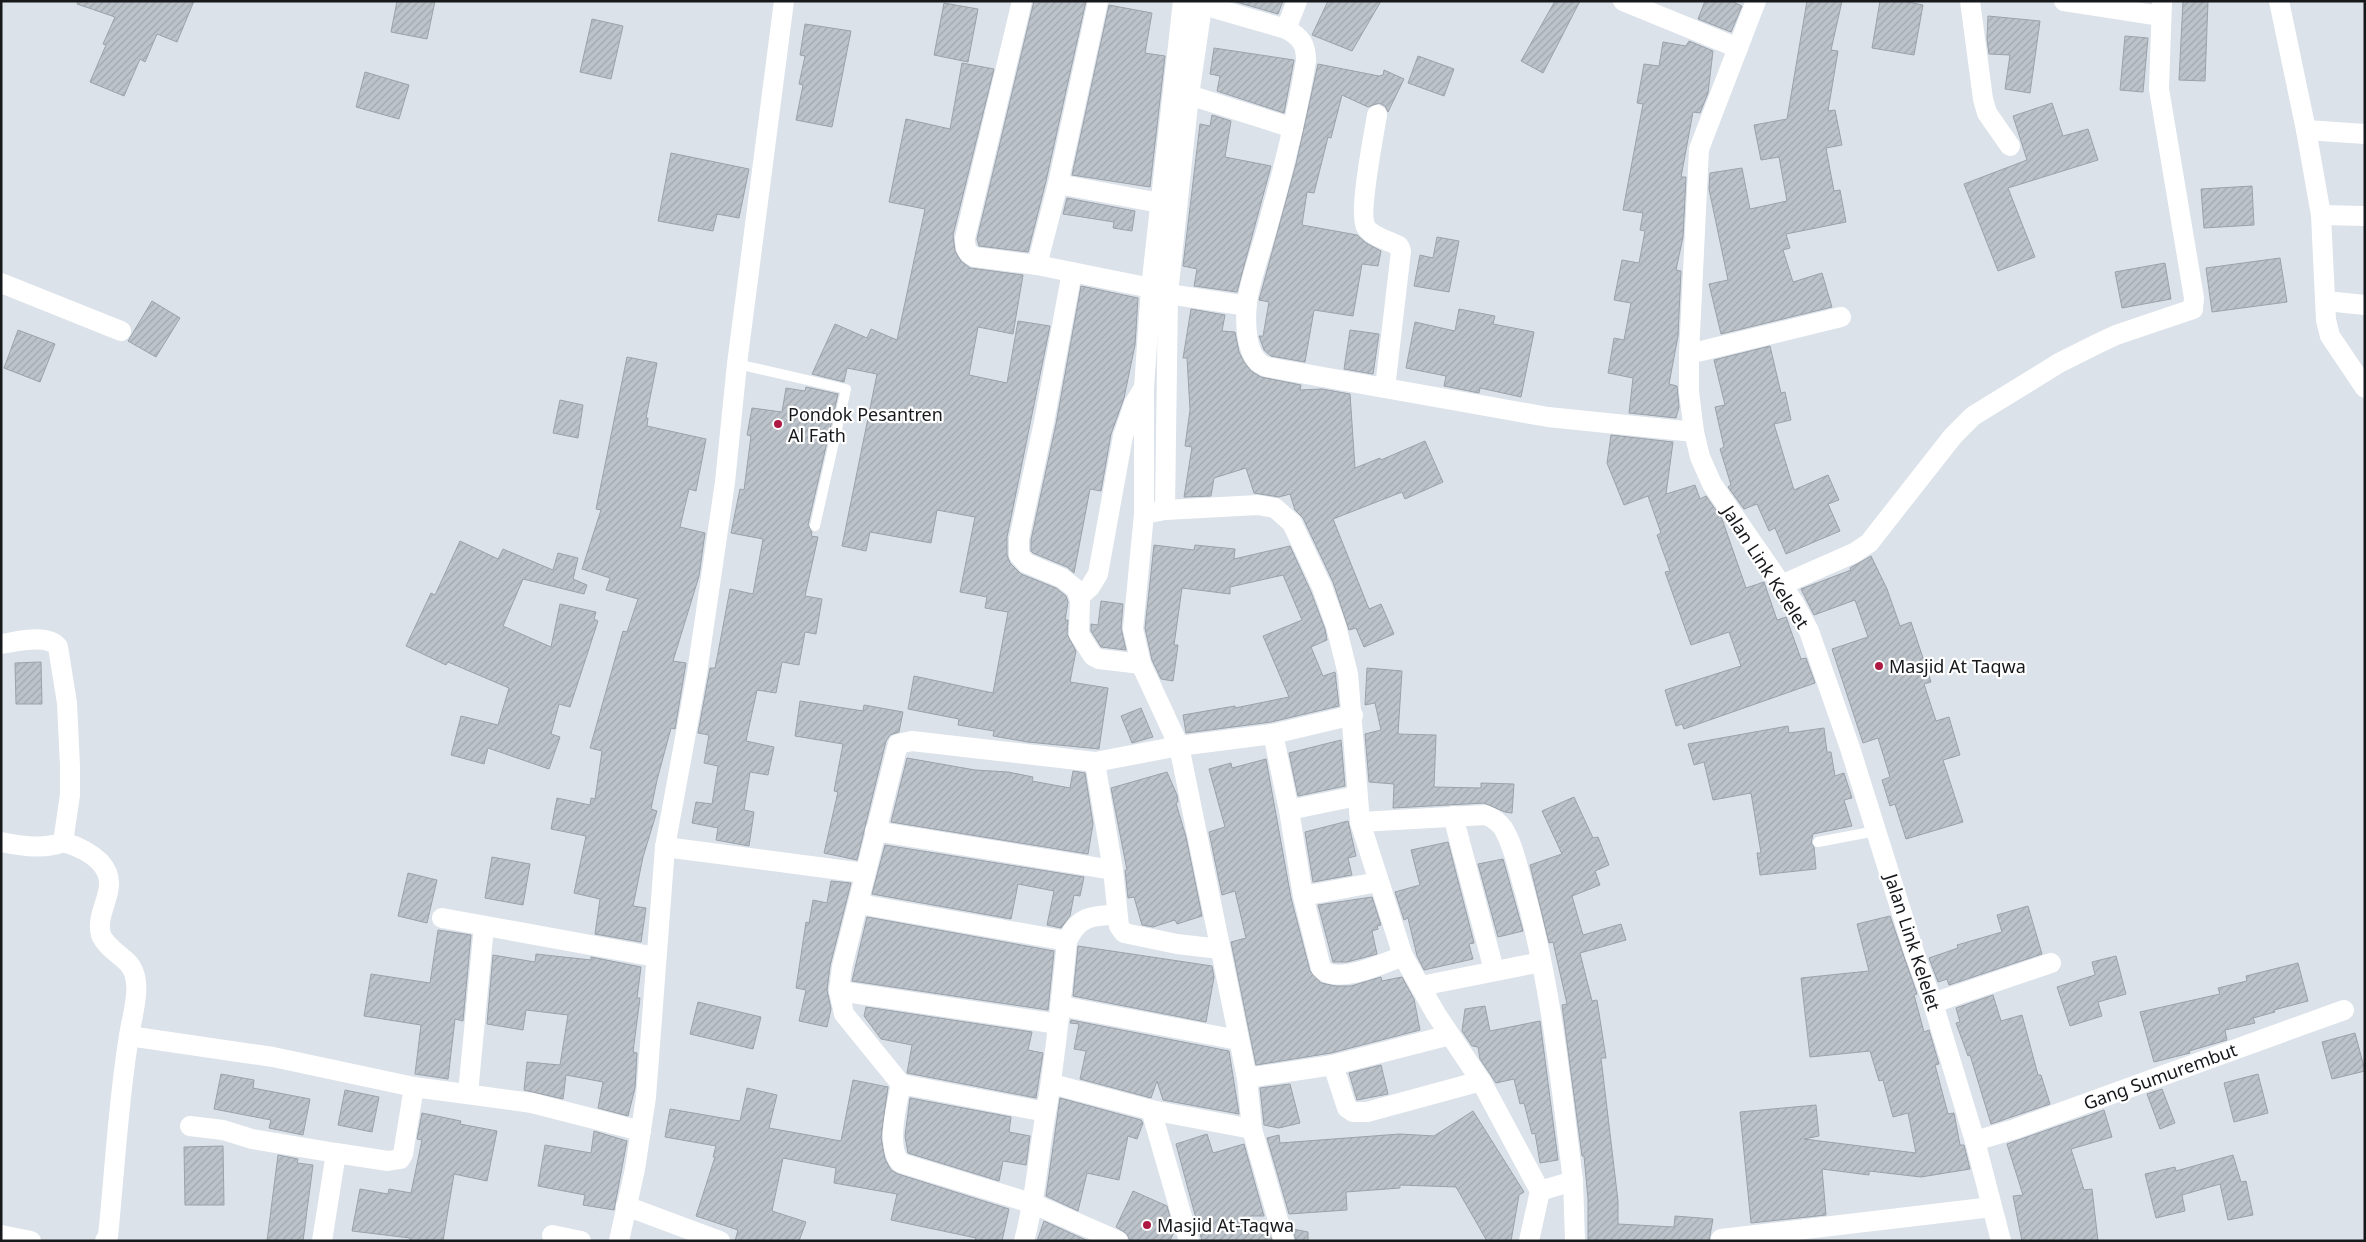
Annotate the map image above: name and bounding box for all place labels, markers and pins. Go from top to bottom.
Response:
place label: Pondok Pesantren Al Fath [788,402,943,447]
marker: Pondok Pesantren Al Fath [772,418,784,430]
place label: Masjid At Taqwa [1889,654,2026,678]
marker: Masjid At Taqwa [1873,660,1885,672]
place label: Masjid At-Taqwa [1157,1213,1294,1237]
marker: Masjid At-Taqwa [1141,1219,1153,1231]

